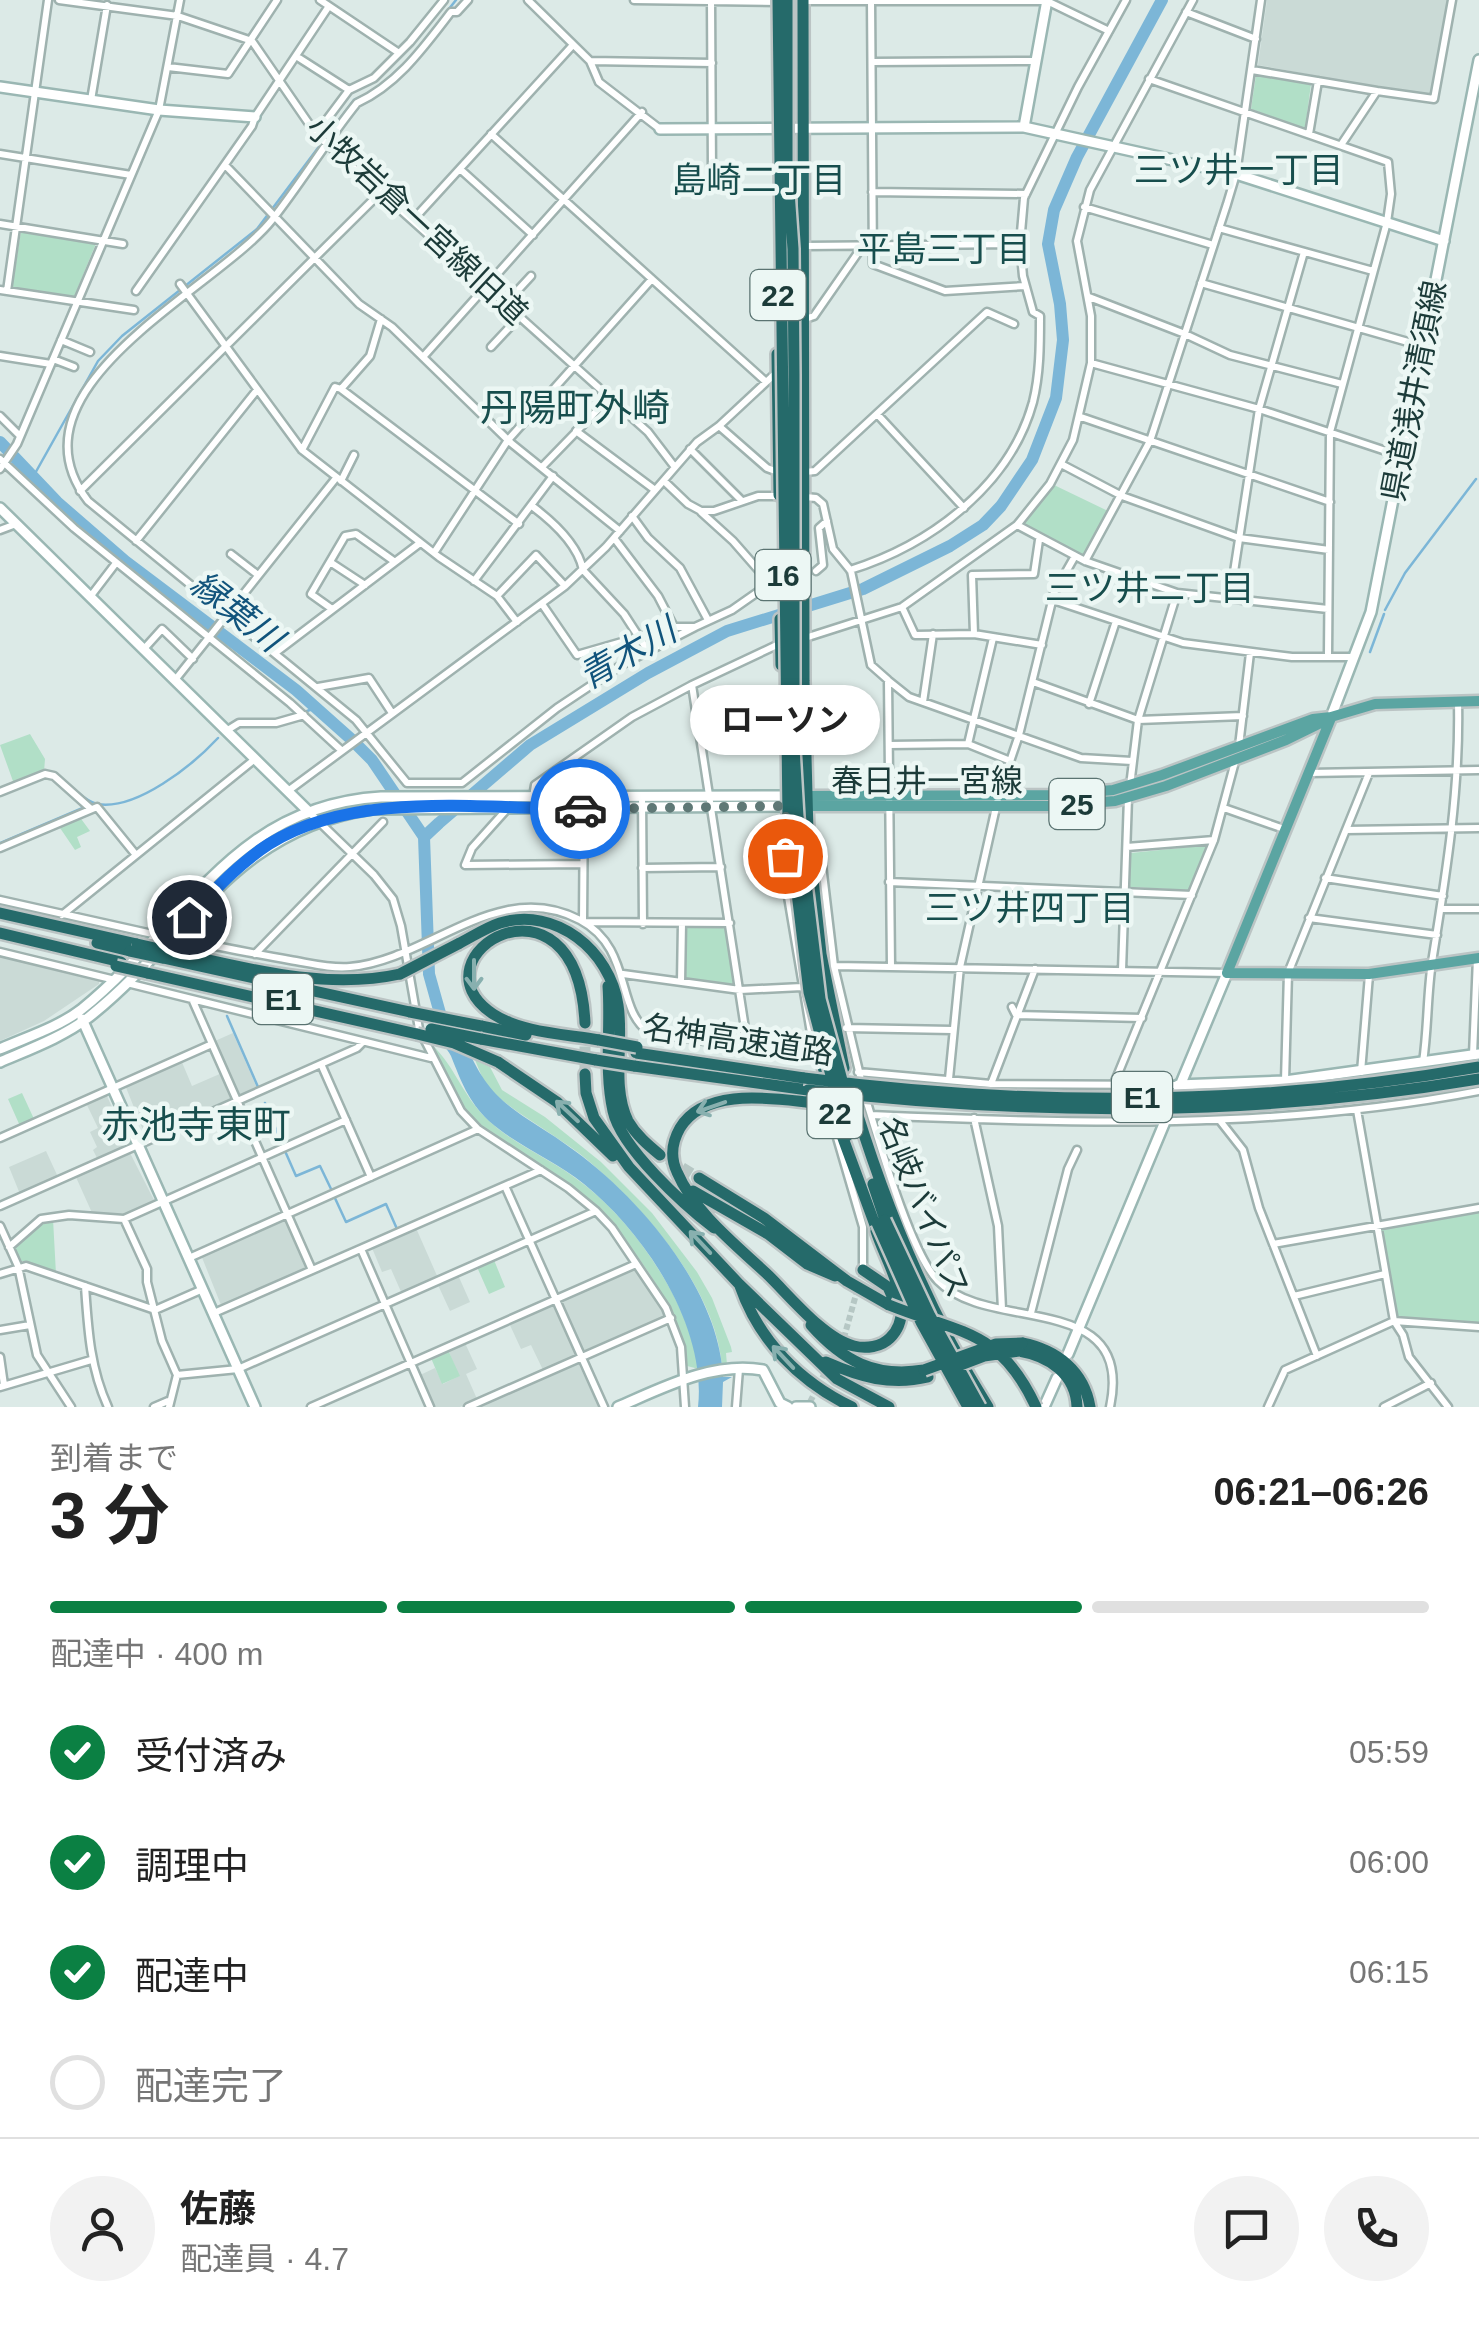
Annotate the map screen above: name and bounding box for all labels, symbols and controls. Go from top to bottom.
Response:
street label: 小牧岩倉一宮線旧道 [299,109,535,331]
district label: 三ツ井一丁目 [1134,150,1344,189]
district label: 島崎二丁目 [671,160,847,199]
district label: 平島三丁目 [856,229,1032,268]
road number: 22 [750,270,806,320]
street label: 県道浅井清須線 [1375,278,1453,504]
district label: 丹陽町外崎 [480,387,670,429]
road number: 16 [756,550,810,600]
water label: 縁葉川 [184,563,294,661]
district label: 三ツ井二丁目 [1045,568,1255,607]
water label: 青木川 [572,608,686,696]
callout: ローソン [690,686,880,756]
text: ローソン [721,702,849,738]
courier [530,759,630,859]
street label: 春日井一宮線 [831,763,1023,799]
road number: 25 [1050,779,1104,829]
icon: car [553,782,608,837]
pin [743,814,828,899]
icon: bag [758,829,813,884]
pin [147,875,232,960]
district label: 三ツ井四丁目 [925,888,1135,927]
icon: home [162,890,217,945]
one-way arrow [464,958,484,991]
road number: E1 [253,974,313,1024]
street label: 名神高速道路 [640,1009,836,1071]
road number: E1 [1112,1072,1172,1122]
road number: 22 [808,1088,862,1138]
one-way arrow [696,1099,728,1117]
one-way arrow [555,1100,580,1123]
district label: 赤池寺東町 [101,1104,291,1146]
street label: 名岐バイパス [871,1112,977,1302]
one-way arrow [688,1231,712,1255]
one-way arrow [771,1345,795,1369]
text: 到着まで [50,1440,178,1476]
text: 06:21–06:26 [1213,1471,1429,1513]
text: 3 分 [50,1479,169,1552]
text: 配達中 · 400 m [50,1636,263,1672]
icon: check [50,1725,105,1780]
text: 05:59 [1349,1734,1429,1770]
text: 受付済み [135,1735,287,1777]
icon: check [50,1835,105,1890]
text: 06:00 [1349,1844,1429,1880]
text: 調理中 [135,1845,249,1887]
icon: check [50,1945,105,2000]
text: 06:15 [1349,1954,1429,1990]
text: 配達中 [135,1955,249,1997]
text: 配達完了 [135,2065,287,2107]
button: person [50,2176,155,2281]
button: chat [1194,2176,1299,2281]
button: phone [1324,2176,1429,2281]
text: 佐藤 [180,2188,256,2230]
text: 配達員 · 4.7 [180,2241,349,2277]

